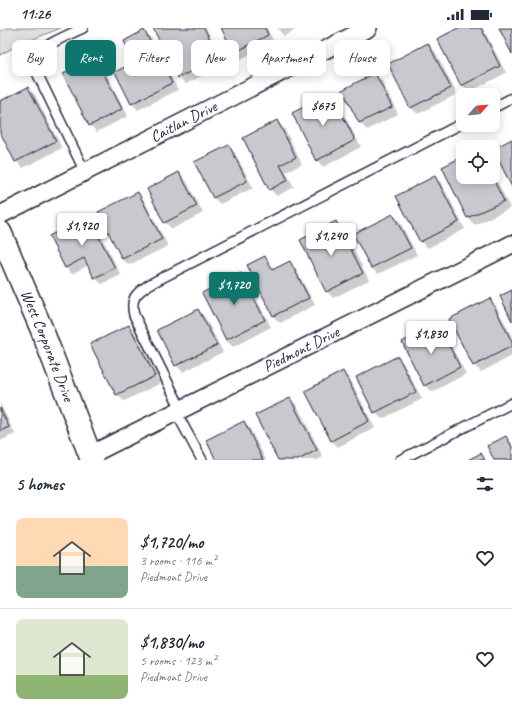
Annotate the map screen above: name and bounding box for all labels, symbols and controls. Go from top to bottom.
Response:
text: 11:26 [20,5,50,24]
chip: Buy [12,40,57,76]
chip: Rent [65,40,116,76]
chip: Filters [124,40,183,76]
chip: New [191,40,239,76]
chip: Apartment [247,40,326,76]
chip: House [334,40,390,76]
north arrow [456,88,500,132]
map controls [456,88,500,184]
pin: $675 [299,93,347,127]
street label: Caitlan Drive [147,96,222,147]
text: $675 [311,98,335,114]
button: locate [456,140,500,184]
pin: $1,920 [49,213,115,247]
text: $1,920 [66,218,98,234]
pin: $1,240 [298,223,364,257]
text: $1,240 [315,228,347,244]
pin: $1,720 [201,272,267,306]
text: $1,720 [218,277,250,293]
street label: West Corporate Drive [16,287,79,406]
street label: Piedmont Drive [260,321,344,377]
pin: $1,830 [398,321,464,355]
text: $1,830 [415,326,447,342]
icon: filters [474,473,496,495]
text: 5 homes [16,474,64,495]
text: $1,720/mo [140,532,203,553]
icon: home [48,534,96,582]
icon: heart [474,547,496,569]
text: 3 rooms · 116 m² [140,553,216,569]
text: Piedmont Drive [140,569,207,585]
text: $1,830/mo [140,632,203,653]
icon: home [48,635,96,683]
icon: heart [474,648,496,670]
text: 5 rooms · 123 m² [140,653,216,669]
text: Piedmont Drive [140,669,207,685]

